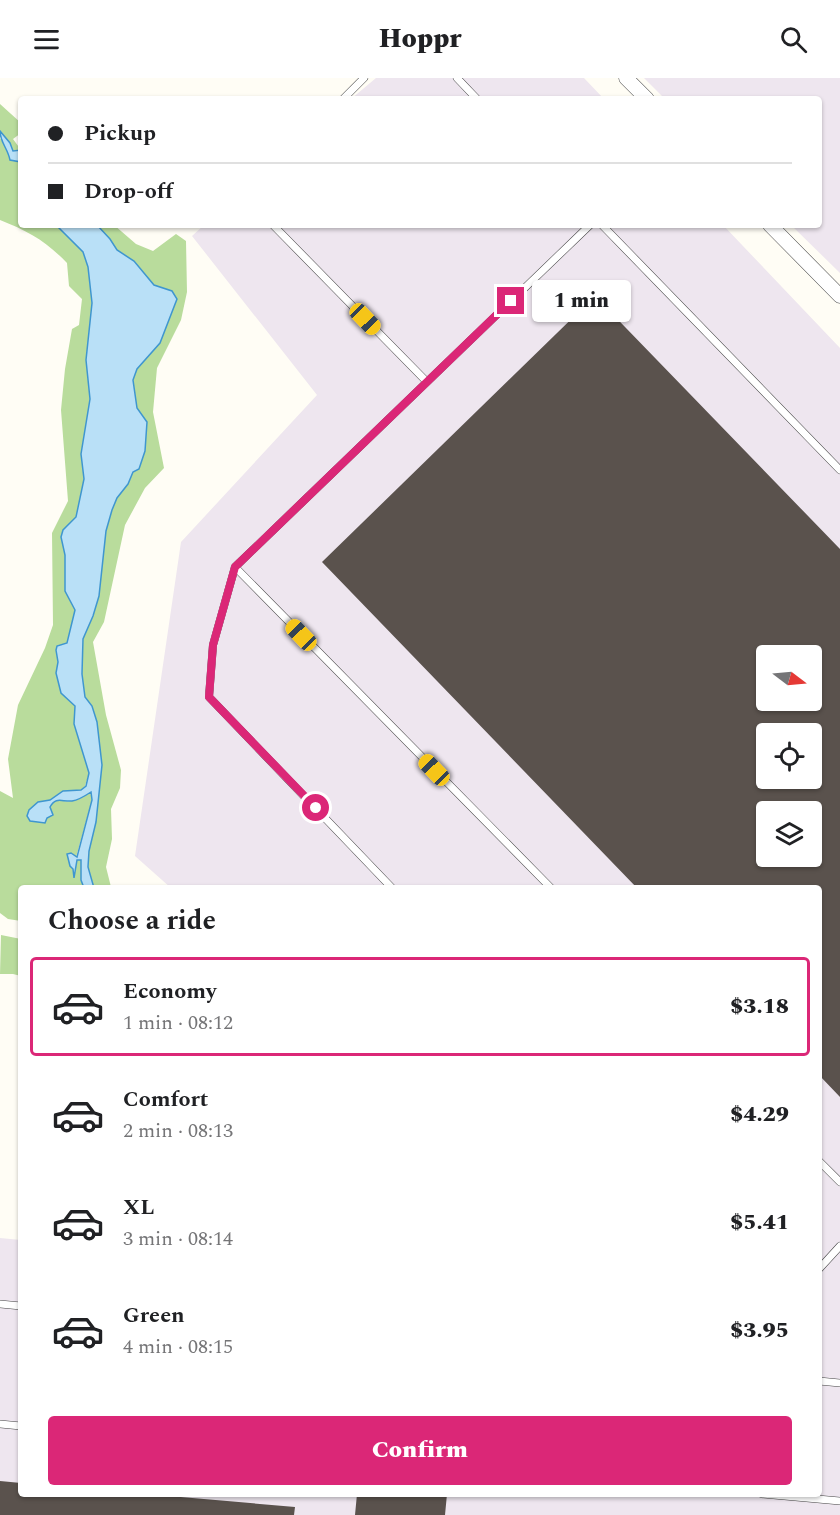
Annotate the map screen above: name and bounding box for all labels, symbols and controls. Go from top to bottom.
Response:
text: Hoppr [379,18,461,60]
icon: menu [30,23,63,56]
icon: search [777,23,810,56]
text: Pickup [84,117,156,150]
text: Drop-off [84,175,173,208]
callout: 1 min [532,280,631,322]
text: 1 min [554,286,609,316]
route end [497,287,524,314]
car [346,300,384,338]
car [282,616,320,654]
north arrow [756,645,822,711]
map controls [756,645,822,867]
button: locate [756,723,822,789]
car [415,751,453,789]
route start [302,794,329,821]
button: layers [756,801,822,867]
text: Choose a ride [48,900,216,942]
text: Economy [123,975,216,1008]
icon: car [51,980,105,1034]
text: $3.18 [730,990,789,1023]
text: 1 min · 08:12 [123,1008,233,1038]
text: Comfort [123,1083,208,1116]
icon: car [51,1088,105,1142]
text: $4.29 [730,1098,789,1131]
text: 2 min · 08:13 [123,1116,233,1146]
text: XL [123,1191,154,1224]
icon: car [51,1196,105,1250]
text: $5.41 [730,1206,789,1239]
text: 3 min · 08:14 [123,1224,233,1254]
text: Green [123,1299,185,1332]
icon: car [51,1304,105,1358]
text: $3.95 [730,1314,789,1347]
text: 4 min · 08:15 [123,1332,233,1362]
button: Confirm [48,1416,792,1485]

